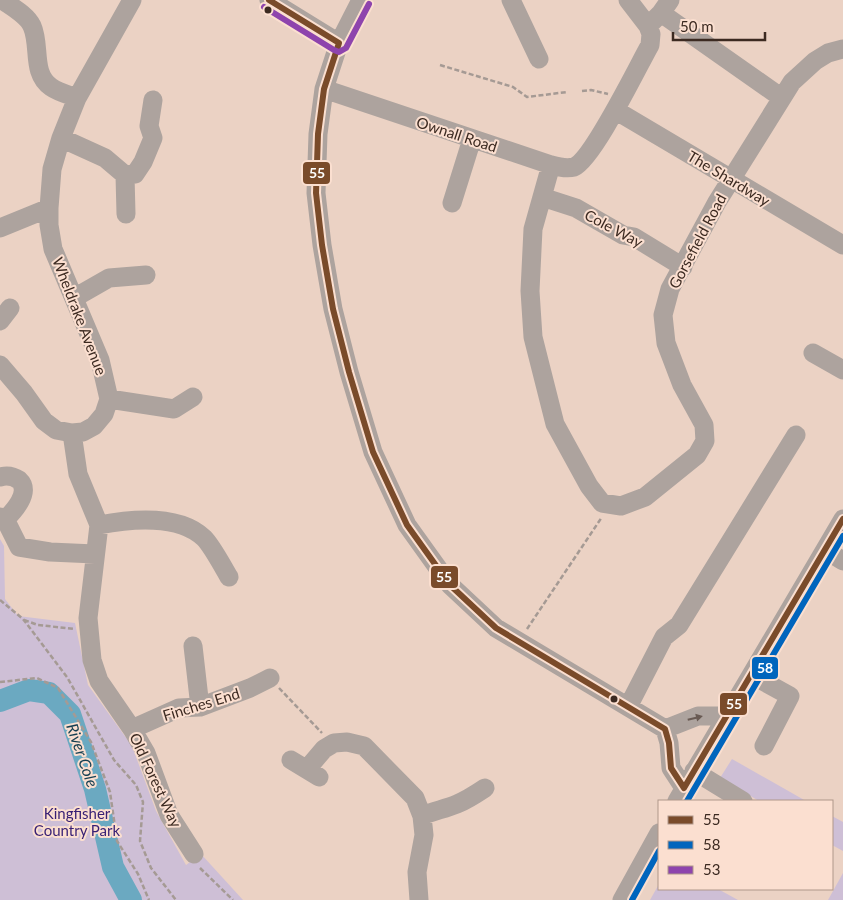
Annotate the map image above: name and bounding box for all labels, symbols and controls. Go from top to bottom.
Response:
unlabelled marker [263,5,273,15]
scale bar [673,10,766,42]
text: 50 m [680,17,714,35]
street label: Ownall Road [414,112,500,156]
street label: The Shardway [685,146,774,210]
line badge: 55 [302,161,331,185]
text: 55 [309,164,325,181]
street label: Gorsefield Road [664,191,730,291]
street label: Cole Way [582,205,646,251]
street label: Wheldrake Avenue [49,255,111,377]
line badge: 55 [430,565,459,589]
text: 55 [436,568,452,585]
line badge: 58 [751,656,779,680]
text: 58 [757,659,773,676]
street label: Finches End [160,684,242,724]
line badge: 55 [719,692,748,716]
unlabelled marker [609,694,619,704]
text: 55 [726,695,742,712]
one-way arrow [688,714,703,722]
water label: River Cole [63,721,103,790]
street label: Old Forest Way [126,730,186,830]
legend [658,800,833,890]
park label: Kingfisher Country Park [34,804,121,839]
text: 55 [703,810,720,828]
text: 58 [703,835,720,853]
text: 53 [703,860,720,878]

